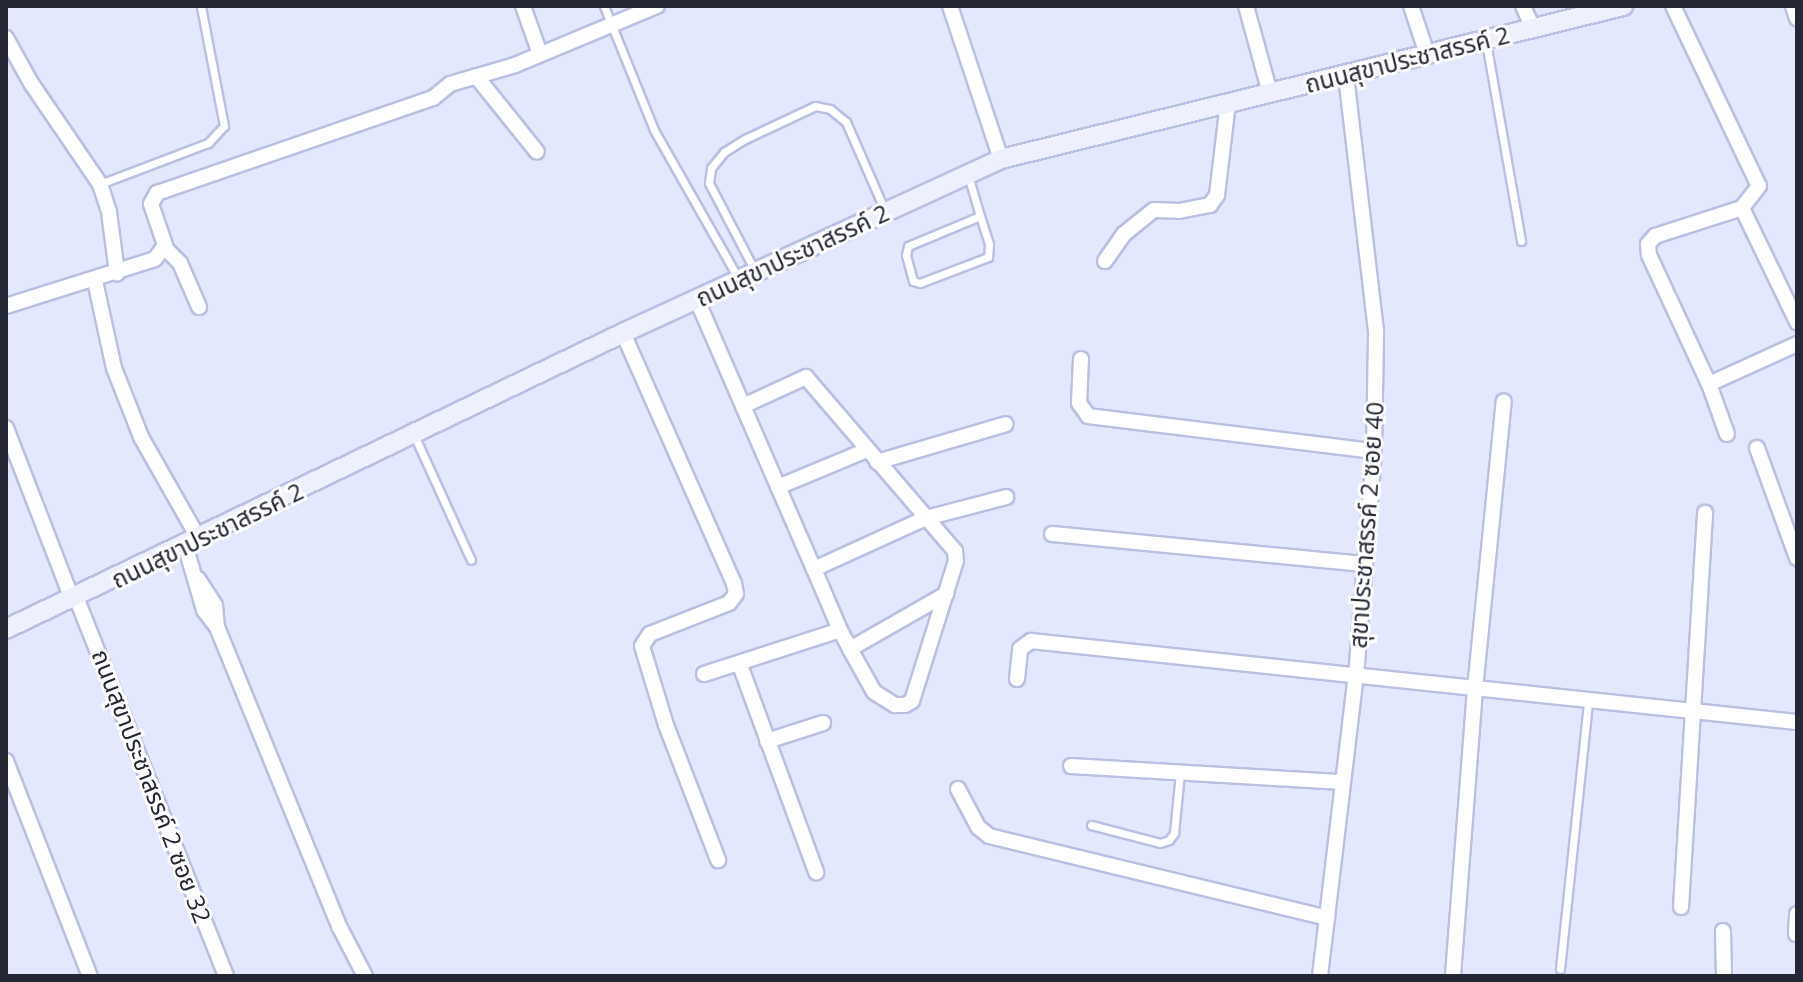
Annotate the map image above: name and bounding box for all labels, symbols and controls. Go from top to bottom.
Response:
street label: ถนนสุขาประชาสรรค์ 2 [1302,20,1512,98]
street label: ถนนสุขาประชาสรรค์ 2 [691,198,893,312]
street label: สุขาประชาสรรค์ 2 ซอย 40 [1343,401,1389,649]
street label: ถนนสุขาประชาสรรค์ 2 [106,476,308,594]
street label: ถนนสุขาประชาสรรค์ 2 ซอย 32 [86,645,218,927]

